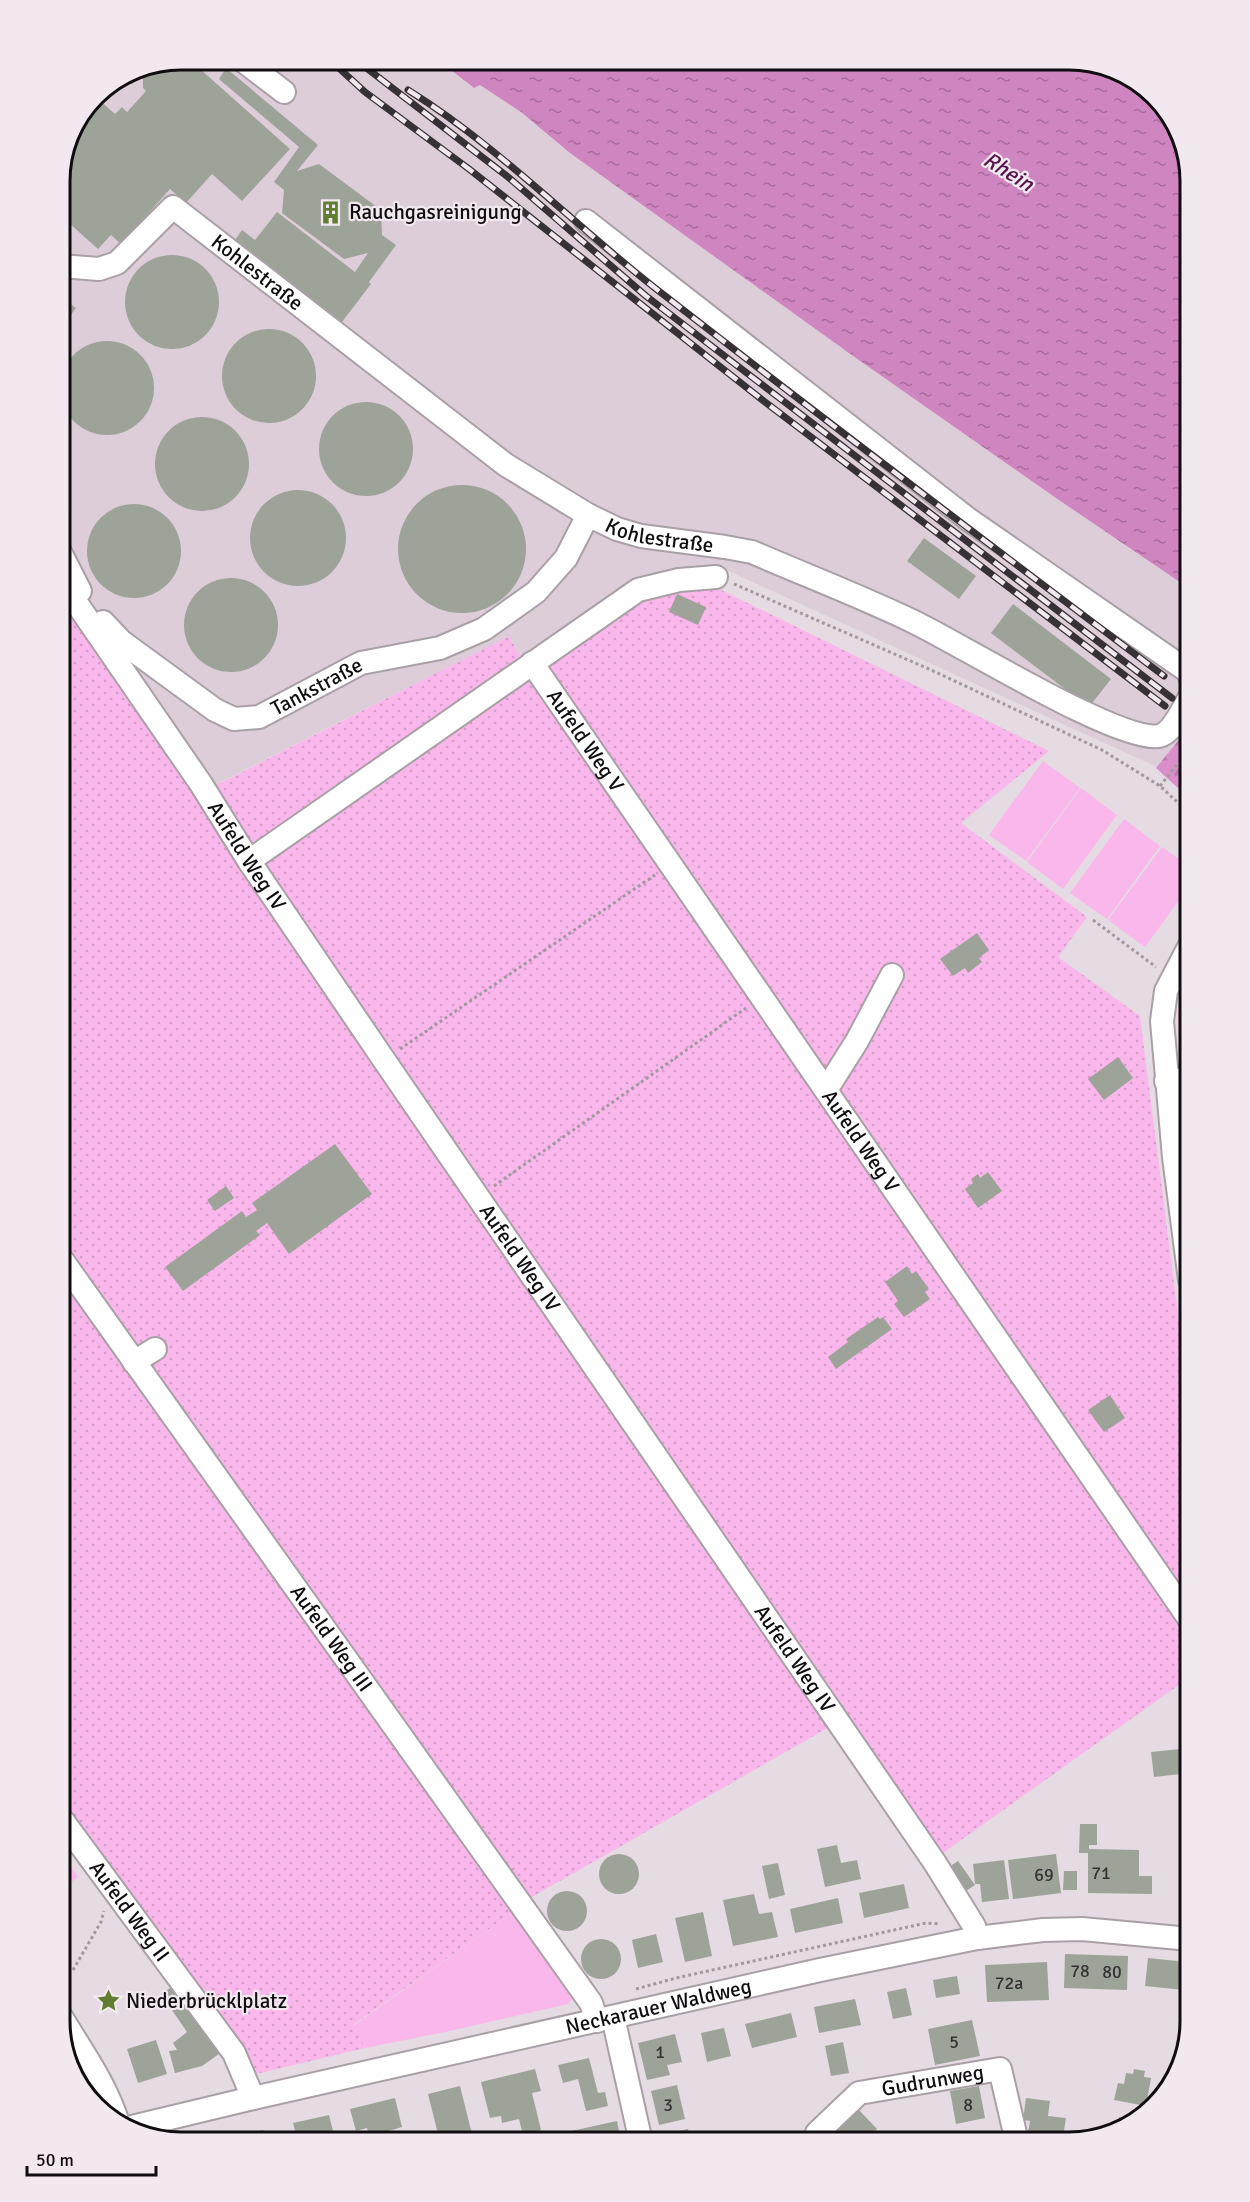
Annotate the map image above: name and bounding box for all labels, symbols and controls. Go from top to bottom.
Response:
water label: Rhein [979,146,1040,198]
building icon: Rauchgasreinigung [318,199,344,225]
place label: Rauchgasreinigung [349,199,522,225]
street label: Kohlestraße [206,229,309,316]
street label: Kohlestraße [601,512,715,558]
street label: Tankstraße [266,652,367,721]
street label: Aufeld Weg V [541,684,630,797]
street label: Aufeld Weg IV [202,796,292,915]
street label: Aufeld Weg V [816,1085,905,1197]
street label: Aufeld Weg IV [474,1199,566,1317]
street label: Aufeld Weg III [285,1580,378,1697]
street label: Aufeld Weg IV [749,1600,841,1717]
street label: Aufeld Weg II [84,1856,175,1967]
house number: 71 [1091,1862,1111,1884]
house number: 69 [1034,1864,1054,1886]
house number: 78 [1070,1960,1090,1982]
house number: 80 [1102,1961,1122,1983]
house number: 72a [995,1972,1023,1994]
street label: Neckarauer Waldweg [563,1973,754,2040]
place icon: Niederbrücklplatz [95,1988,121,2014]
place label: Niederbrücklplatz [126,1988,287,2014]
house number: 5 [949,2031,959,2053]
house number: 1 [655,2041,665,2063]
street label: Gudrunweg [880,2059,986,2102]
house number: 3 [663,2094,673,2116]
house number: 8 [963,2094,973,2116]
scale bar [27,2139,156,2177]
text: 50 m [36,2149,74,2171]

